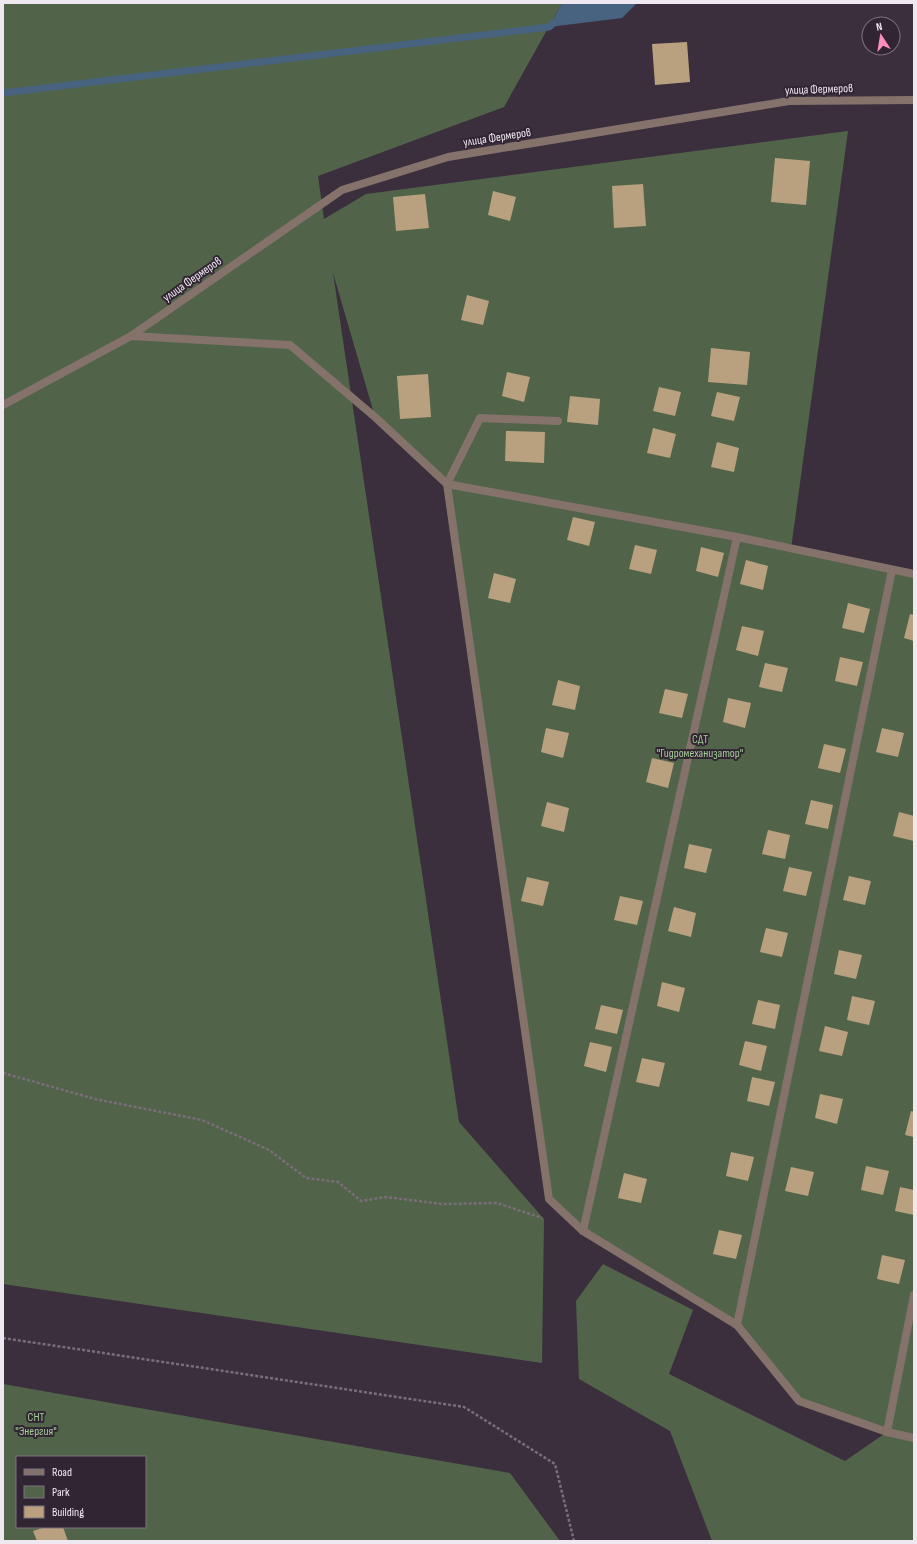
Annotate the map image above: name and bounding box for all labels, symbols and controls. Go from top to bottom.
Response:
north arrow [861,16,901,56]
text: N [875,20,883,34]
street label: улица Фермеров [785,81,853,98]
street label: улица Фермеров [462,125,532,150]
street label: улица Фермеров [160,254,225,305]
park label: СДТ "Гидромеханизатор" [657,732,743,761]
park label: СНТ "Энергия" [15,1410,57,1439]
legend [16,1456,146,1528]
text: Road [52,1465,72,1480]
text: Park [52,1485,70,1500]
text: Building [52,1505,84,1520]

